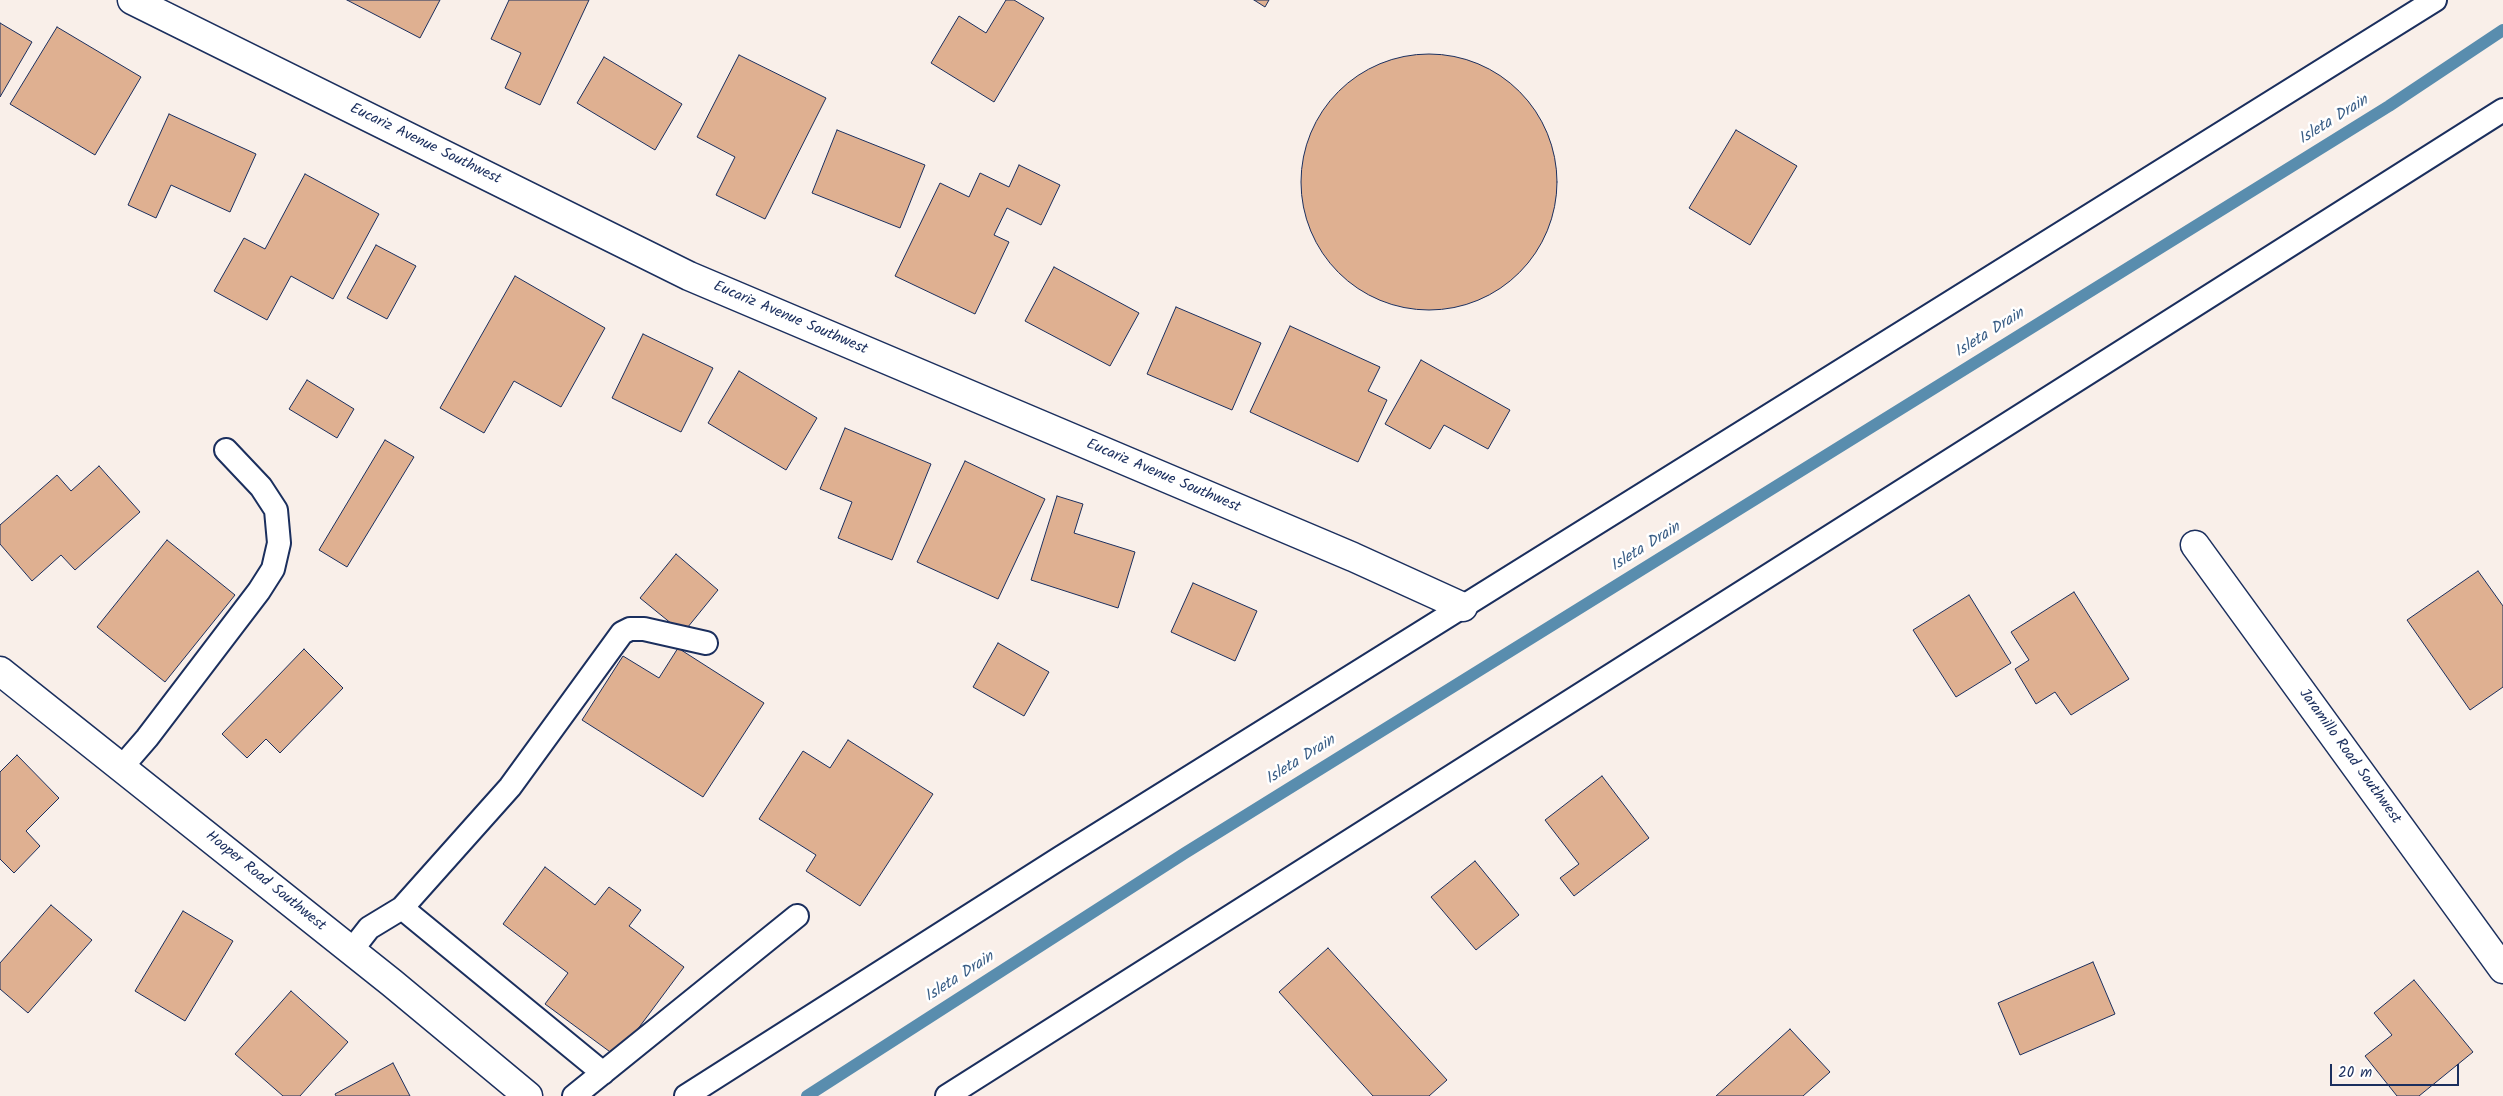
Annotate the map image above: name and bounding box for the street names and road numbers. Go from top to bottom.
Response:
street label: Eucariz Avenue Southwest [347,101,503,189]
street label: Eucariz Avenue Southwest [710,278,870,360]
street label: Eucariz Avenue Southwest [1083,436,1243,518]
street label: Jaramillo Road Southwest [2294,686,2404,828]
street label: Hooper Road Southwest [201,828,329,936]

